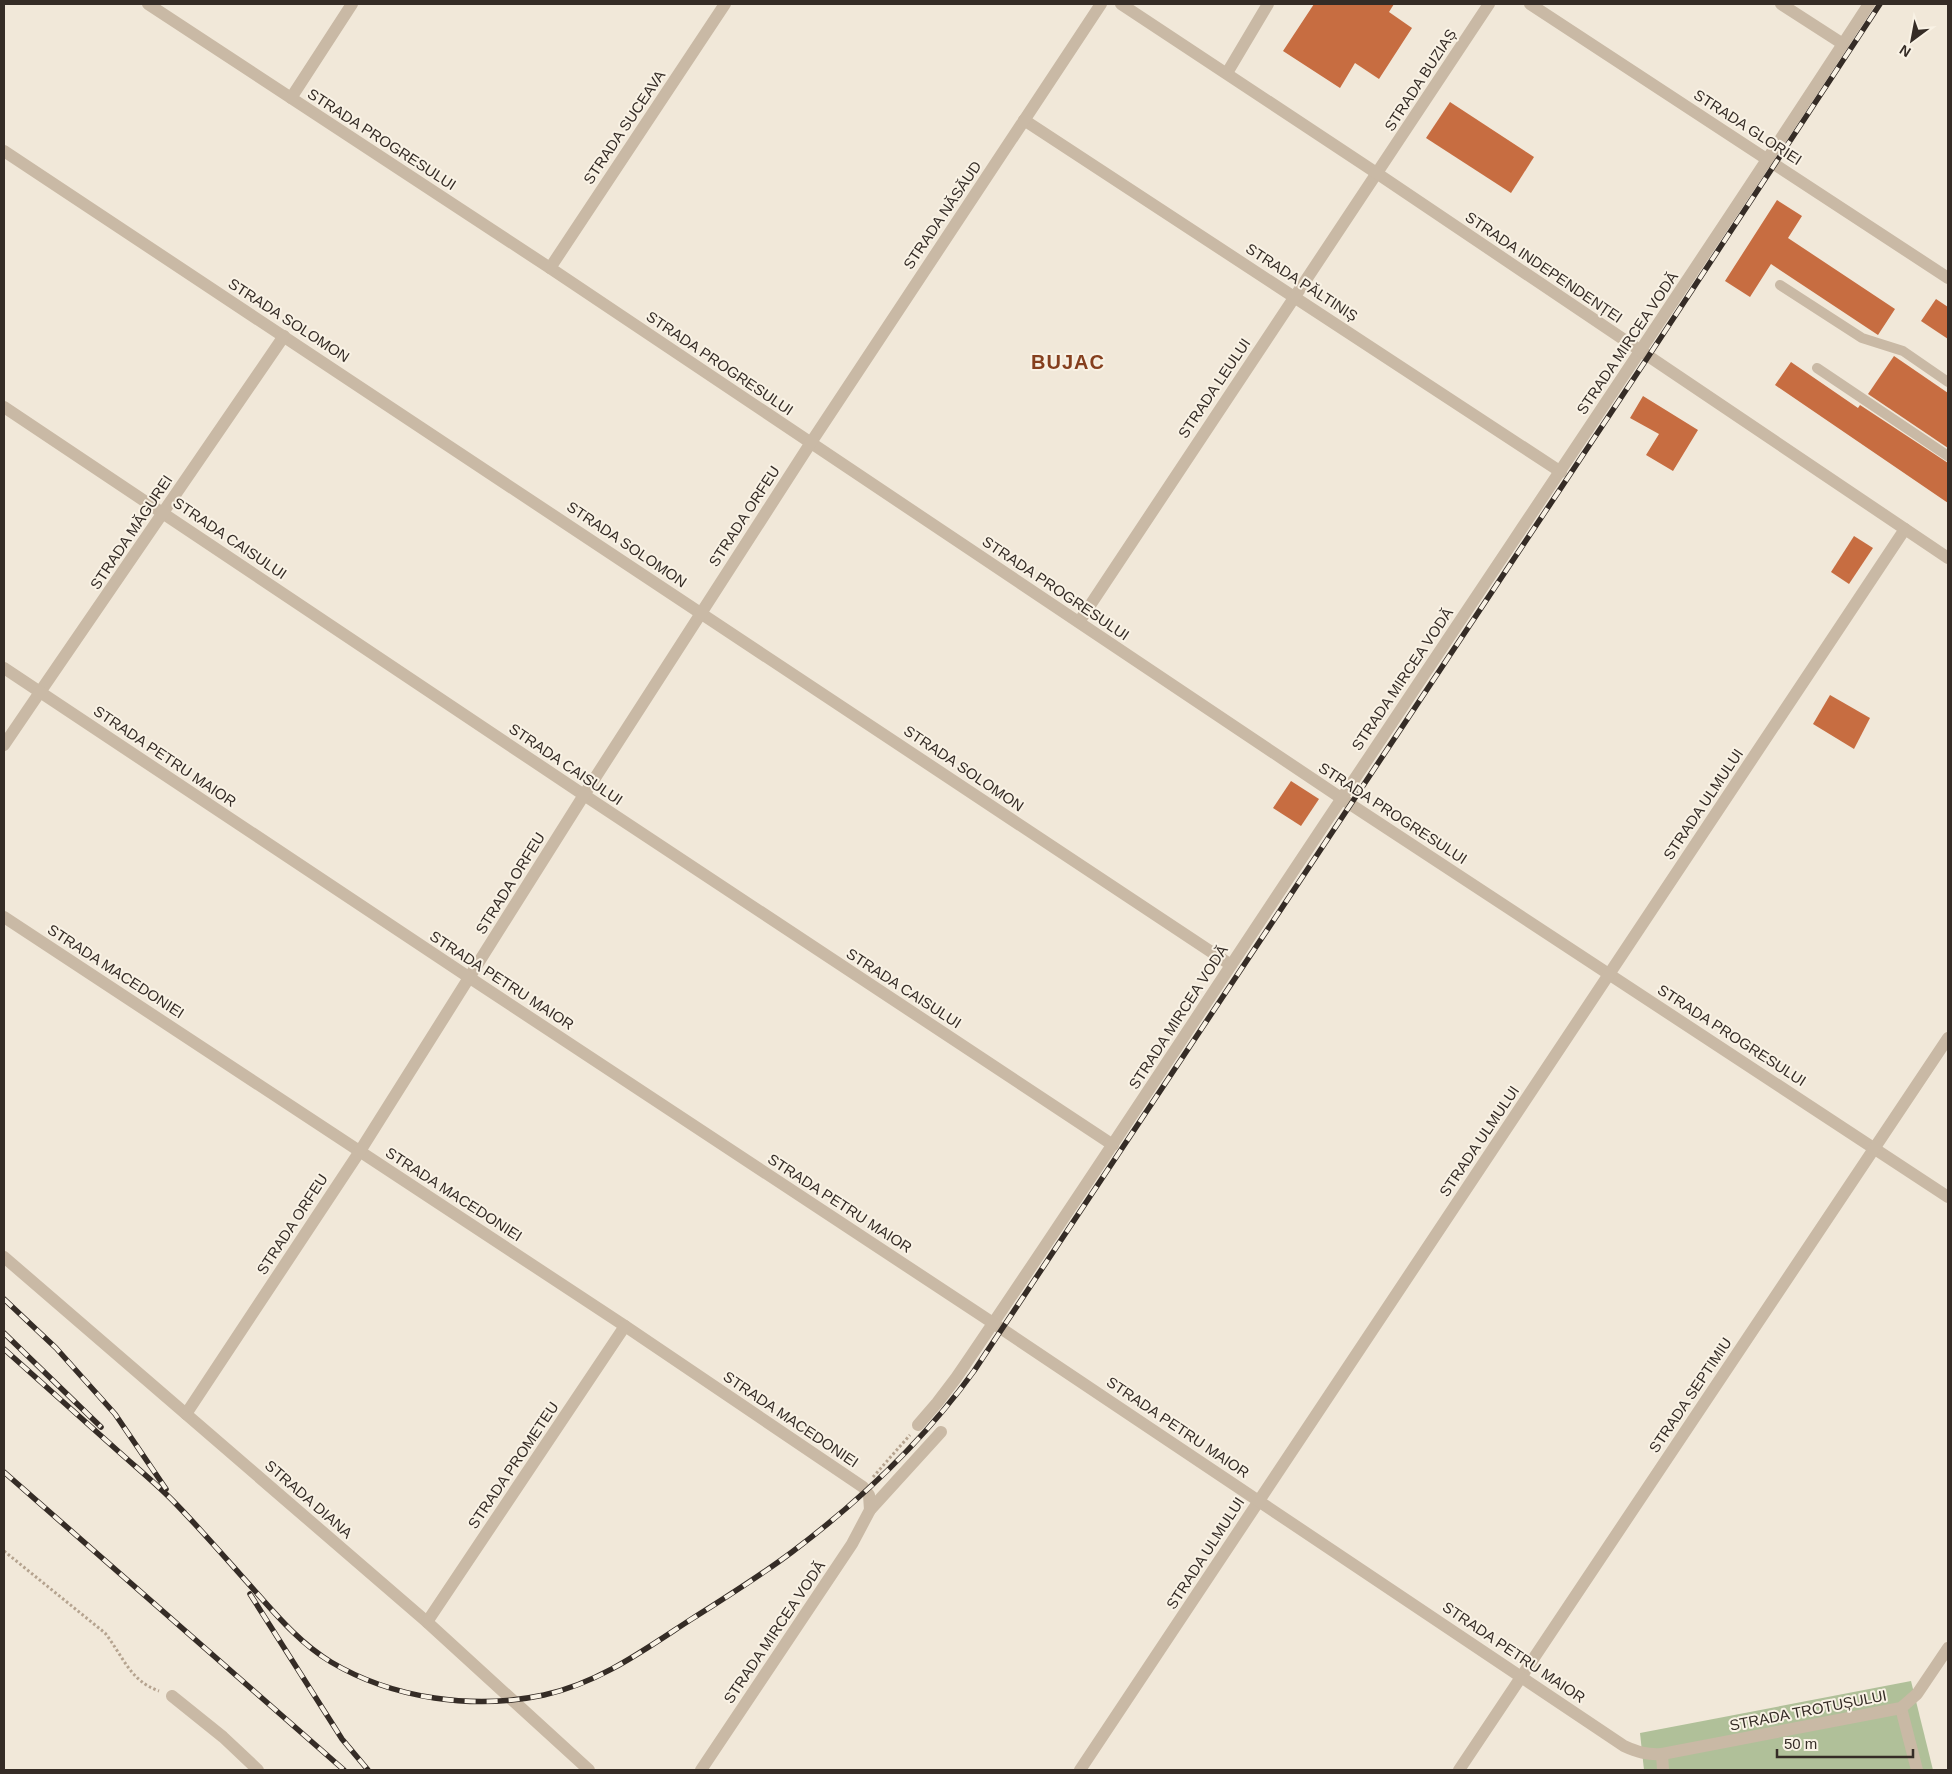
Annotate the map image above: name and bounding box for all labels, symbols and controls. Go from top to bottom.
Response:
north arrow [1887,15,1937,65]
street label: STRADA BUZIAȘ [1381,26,1459,134]
text: N [1897,42,1914,60]
street label: STRADA SUCEAVA [580,67,668,187]
street label: STRADA PROGRESULUI [305,85,459,193]
street label: STRADA GLORIEI [1691,86,1805,168]
street label: STRADA NĂSĂUD [900,158,985,272]
street label: STRADA INDEPENDENȚEI [1462,208,1626,326]
street label: STRADA PĂLTINIȘ [1243,240,1361,324]
street label: STRADA MIRCEA VODĂ [1573,268,1681,418]
street label: STRADA SOLOMON [225,275,353,365]
street label: STRADA PROGRESULUI [643,307,797,419]
street label: STRADA LEULUI [1174,335,1254,441]
district label: BUJAC [1031,351,1105,373]
street label: STRADA ORFEU [705,462,783,570]
street label: STRADA MĂGUREI [86,472,176,592]
street label: STRADA CAISULUI [170,494,290,582]
street label: STRADA SOLOMON [564,498,690,590]
street label: STRADA PROGRESULUI [979,532,1133,644]
street label: STRADA MIRCEA VODĂ [1348,604,1456,754]
street label: STRADA PETRU MAIOR [90,702,240,810]
street label: STRADA CAISULUI [506,720,626,808]
street label: STRADA SOLOMON [901,722,1027,814]
street label: STRADA ULMULUI [1660,745,1746,863]
street label: STRADA PROGRESULUI [1316,759,1470,867]
street label: STRADA ORFEU [472,829,548,937]
street label: STRADA MACEDONIEI [45,921,187,1021]
street label: STRADA PETRU MAIOR [427,927,577,1033]
street label: STRADA MIRCEA VODĂ [1125,942,1231,1092]
street label: STRADA CAISULUI [843,945,965,1031]
street label: STRADA PROGRESULUI [1655,981,1809,1089]
street label: STRADA ULMULUI [1436,1082,1522,1200]
street label: STRADA MACEDONIEI [383,1144,525,1244]
street label: STRADA PETRU MAIOR [765,1150,915,1256]
street label: STRADA ORFEU [253,1170,331,1278]
street label: STRADA SEPTIMIU [1645,1334,1735,1456]
street label: STRADA MACEDONIEI [720,1367,862,1471]
street label: STRADA PETRU MAIOR [1103,1373,1253,1481]
street label: STRADA PROMETEU [464,1398,562,1532]
street label: STRADA DIANA [262,1456,356,1542]
street label: STRADA ULMULUI [1162,1494,1248,1612]
street label: STRADA MIRCEA VODĂ [720,1557,828,1707]
street label: STRADA PETRU MAIOR [1439,1598,1589,1706]
street label: STRADA TROTUȘULUI [1728,1686,1888,1734]
scale bar [1777,1726,1913,1758]
text: 50 m [1784,1735,1817,1752]

